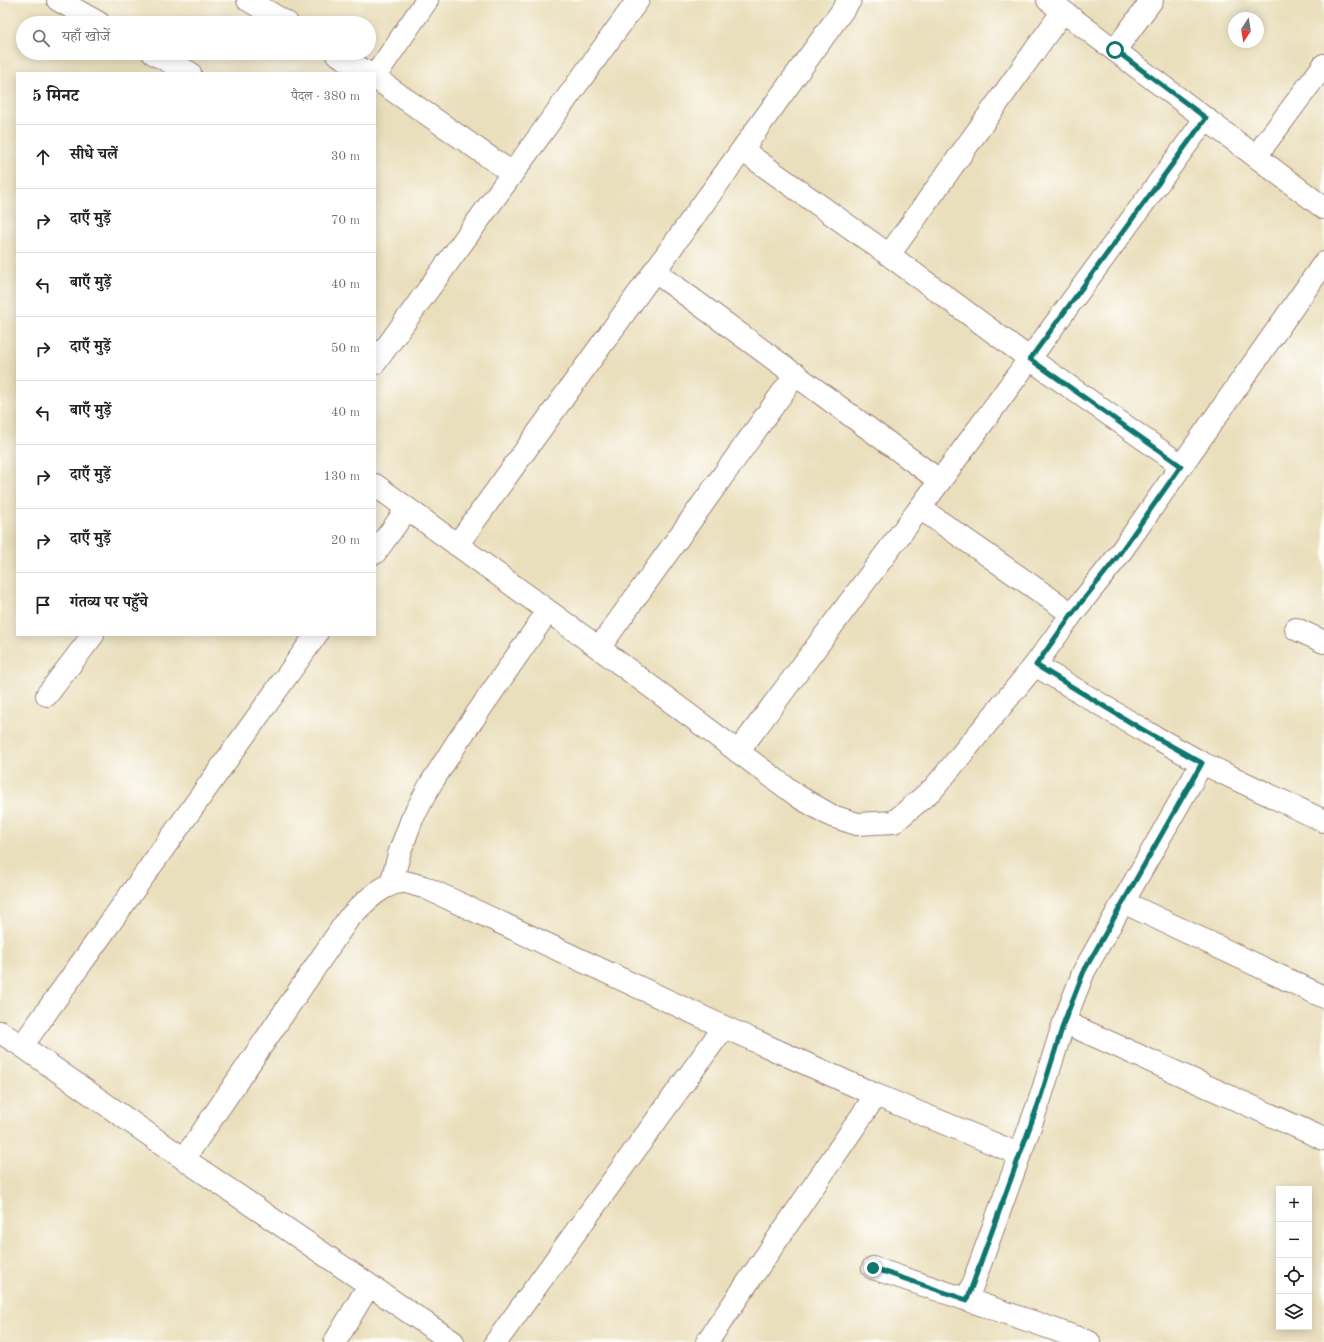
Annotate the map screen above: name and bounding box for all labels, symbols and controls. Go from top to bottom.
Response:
north arrow [1228,12,1264,48]
search box [16,16,376,60]
icon: search [30,27,52,49]
text: यहाँ खोजें [62,30,110,45]
route start [1106,41,1124,59]
text: 5 मिनट [32,88,79,105]
text: पैदल · 380 m [291,90,360,103]
icon: ahead [32,146,54,168]
text: सीधे चलें [70,148,118,163]
text: 30 m [331,150,360,163]
icon: right [32,210,54,232]
text: दाएँ मुड़ें [70,212,111,227]
text: 70 m [331,214,360,227]
icon: left [32,274,54,296]
text: बाएँ मुड़ें [70,276,111,291]
text: 40 m [331,278,360,291]
icon: right [32,338,54,360]
text: दाएँ मुड़ें [70,340,111,355]
text: 50 m [331,342,360,355]
icon: left [32,402,54,424]
text: बाएँ मुड़ें [70,404,111,419]
text: 40 m [331,406,360,419]
icon: right [32,466,54,488]
text: दाएँ मुड़ें [70,468,111,483]
text: 130 m [323,470,360,483]
icon: right [32,530,54,552]
text: दाएँ मुड़ें [70,532,111,547]
text: 20 m [331,534,360,547]
icon: arrive [32,594,54,616]
text: गंतव्य पर पहुँचे [70,596,148,611]
map controls [1276,1186,1312,1330]
button: + [1276,1186,1312,1222]
button: − [1276,1222,1312,1258]
button: locate [1276,1258,1312,1294]
route end [864,1259,882,1277]
button: layers [1276,1294,1312,1330]

